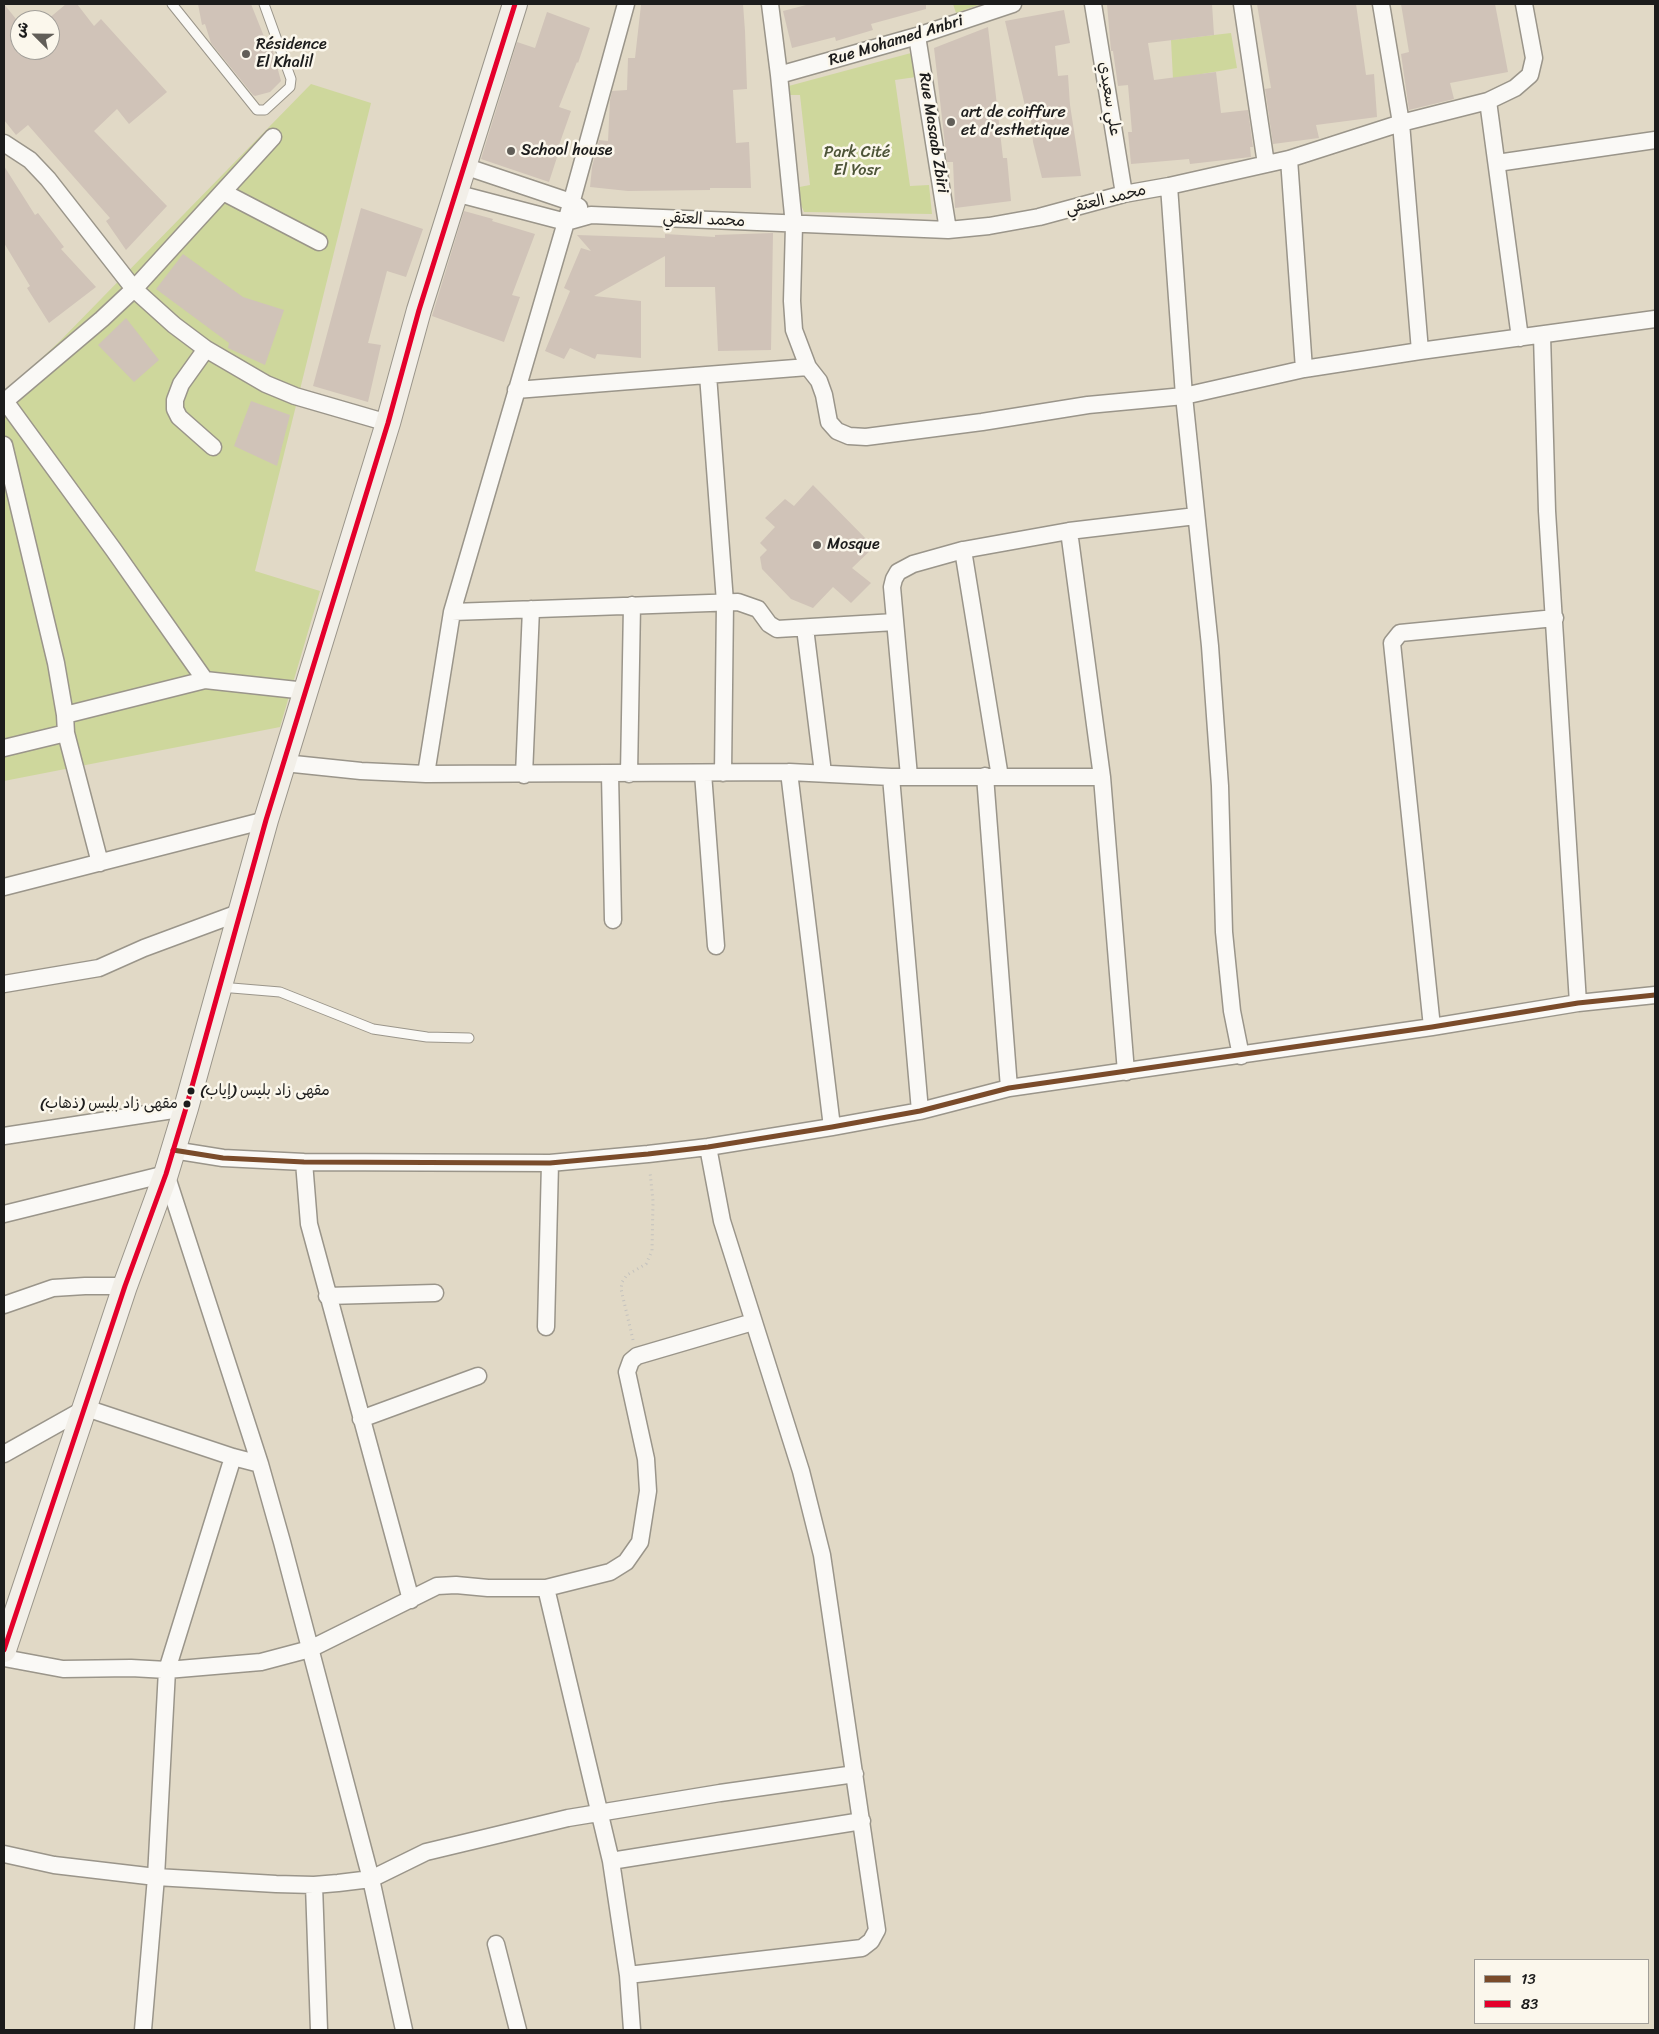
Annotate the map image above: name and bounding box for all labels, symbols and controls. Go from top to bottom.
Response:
north arrow [10,10,60,60]
street label: Rue Mohamed Anbri [826,11,966,71]
text: ش [7,17,36,41]
place label: Résidence El Khalil [256,35,327,73]
marker: Résidence El Khalil [240,48,252,60]
street label: علي سعيدي [1094,60,1124,138]
street label: Rue Masaab Zbiri [914,71,952,195]
place label: art de coiffure et d'esthetique [961,103,1069,141]
marker: art de coiffure et d'esthetique [945,116,957,128]
place label: School house [521,141,613,161]
park label: Park Cité El Yosr [824,143,890,181]
marker: School house [505,145,517,157]
street label: محمد العتقي [1064,181,1148,219]
street label: محمد العتقي [662,208,746,232]
place label: Mosque [827,535,880,555]
marker: Mosque [811,539,823,551]
place label: مقهى زاد بليس (إياب) [200,1082,330,1100]
marker: مقهى زاد بليس (إياب) [186,1086,196,1096]
place label: مقهى زاد بليس (ذهاب) [40,1095,178,1113]
marker: مقهى زاد بليس (ذهاب) [182,1099,192,1109]
legend [1474,1959,1649,2024]
text: 13 [1521,1966,1536,1992]
text: 83 [1521,1991,1538,2017]

